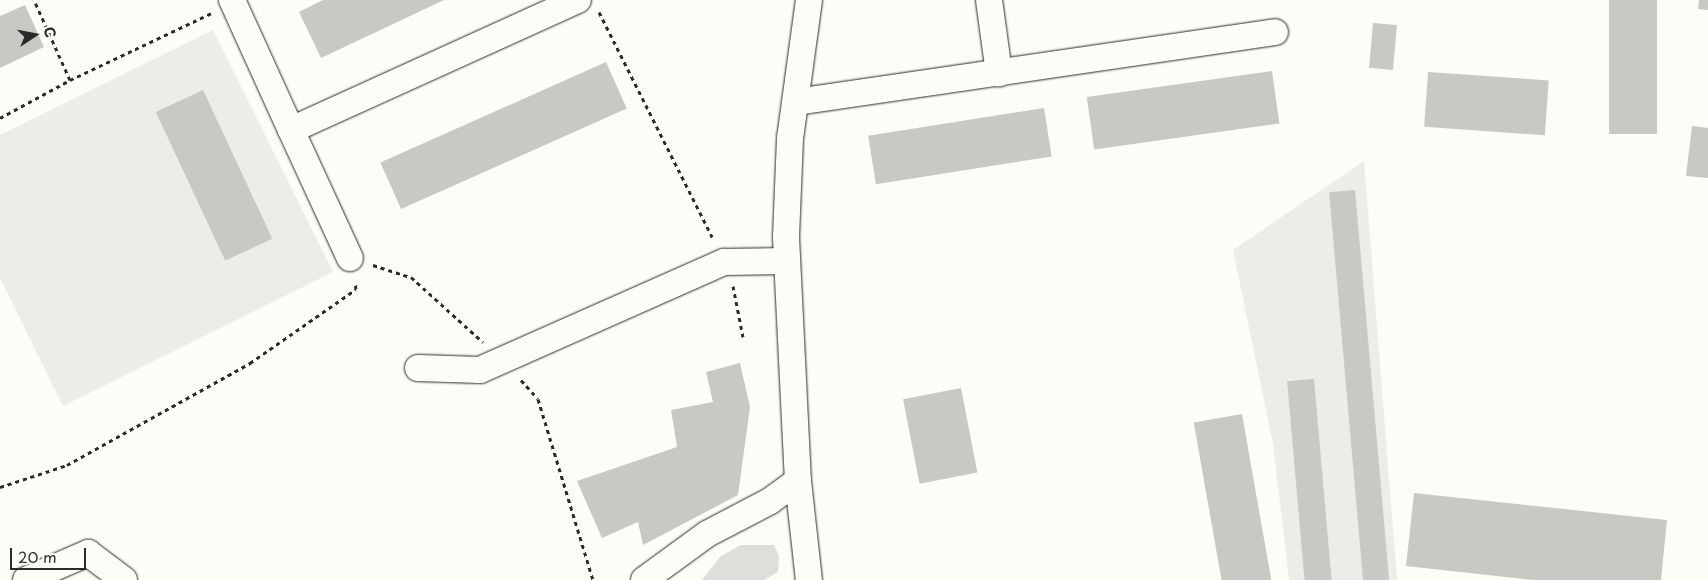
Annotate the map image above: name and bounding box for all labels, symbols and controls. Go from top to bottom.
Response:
north arrow [10,10,60,60]
text: С [39,25,62,39]
scale bar [12,538,89,570]
text: 20 m [18,545,57,568]

